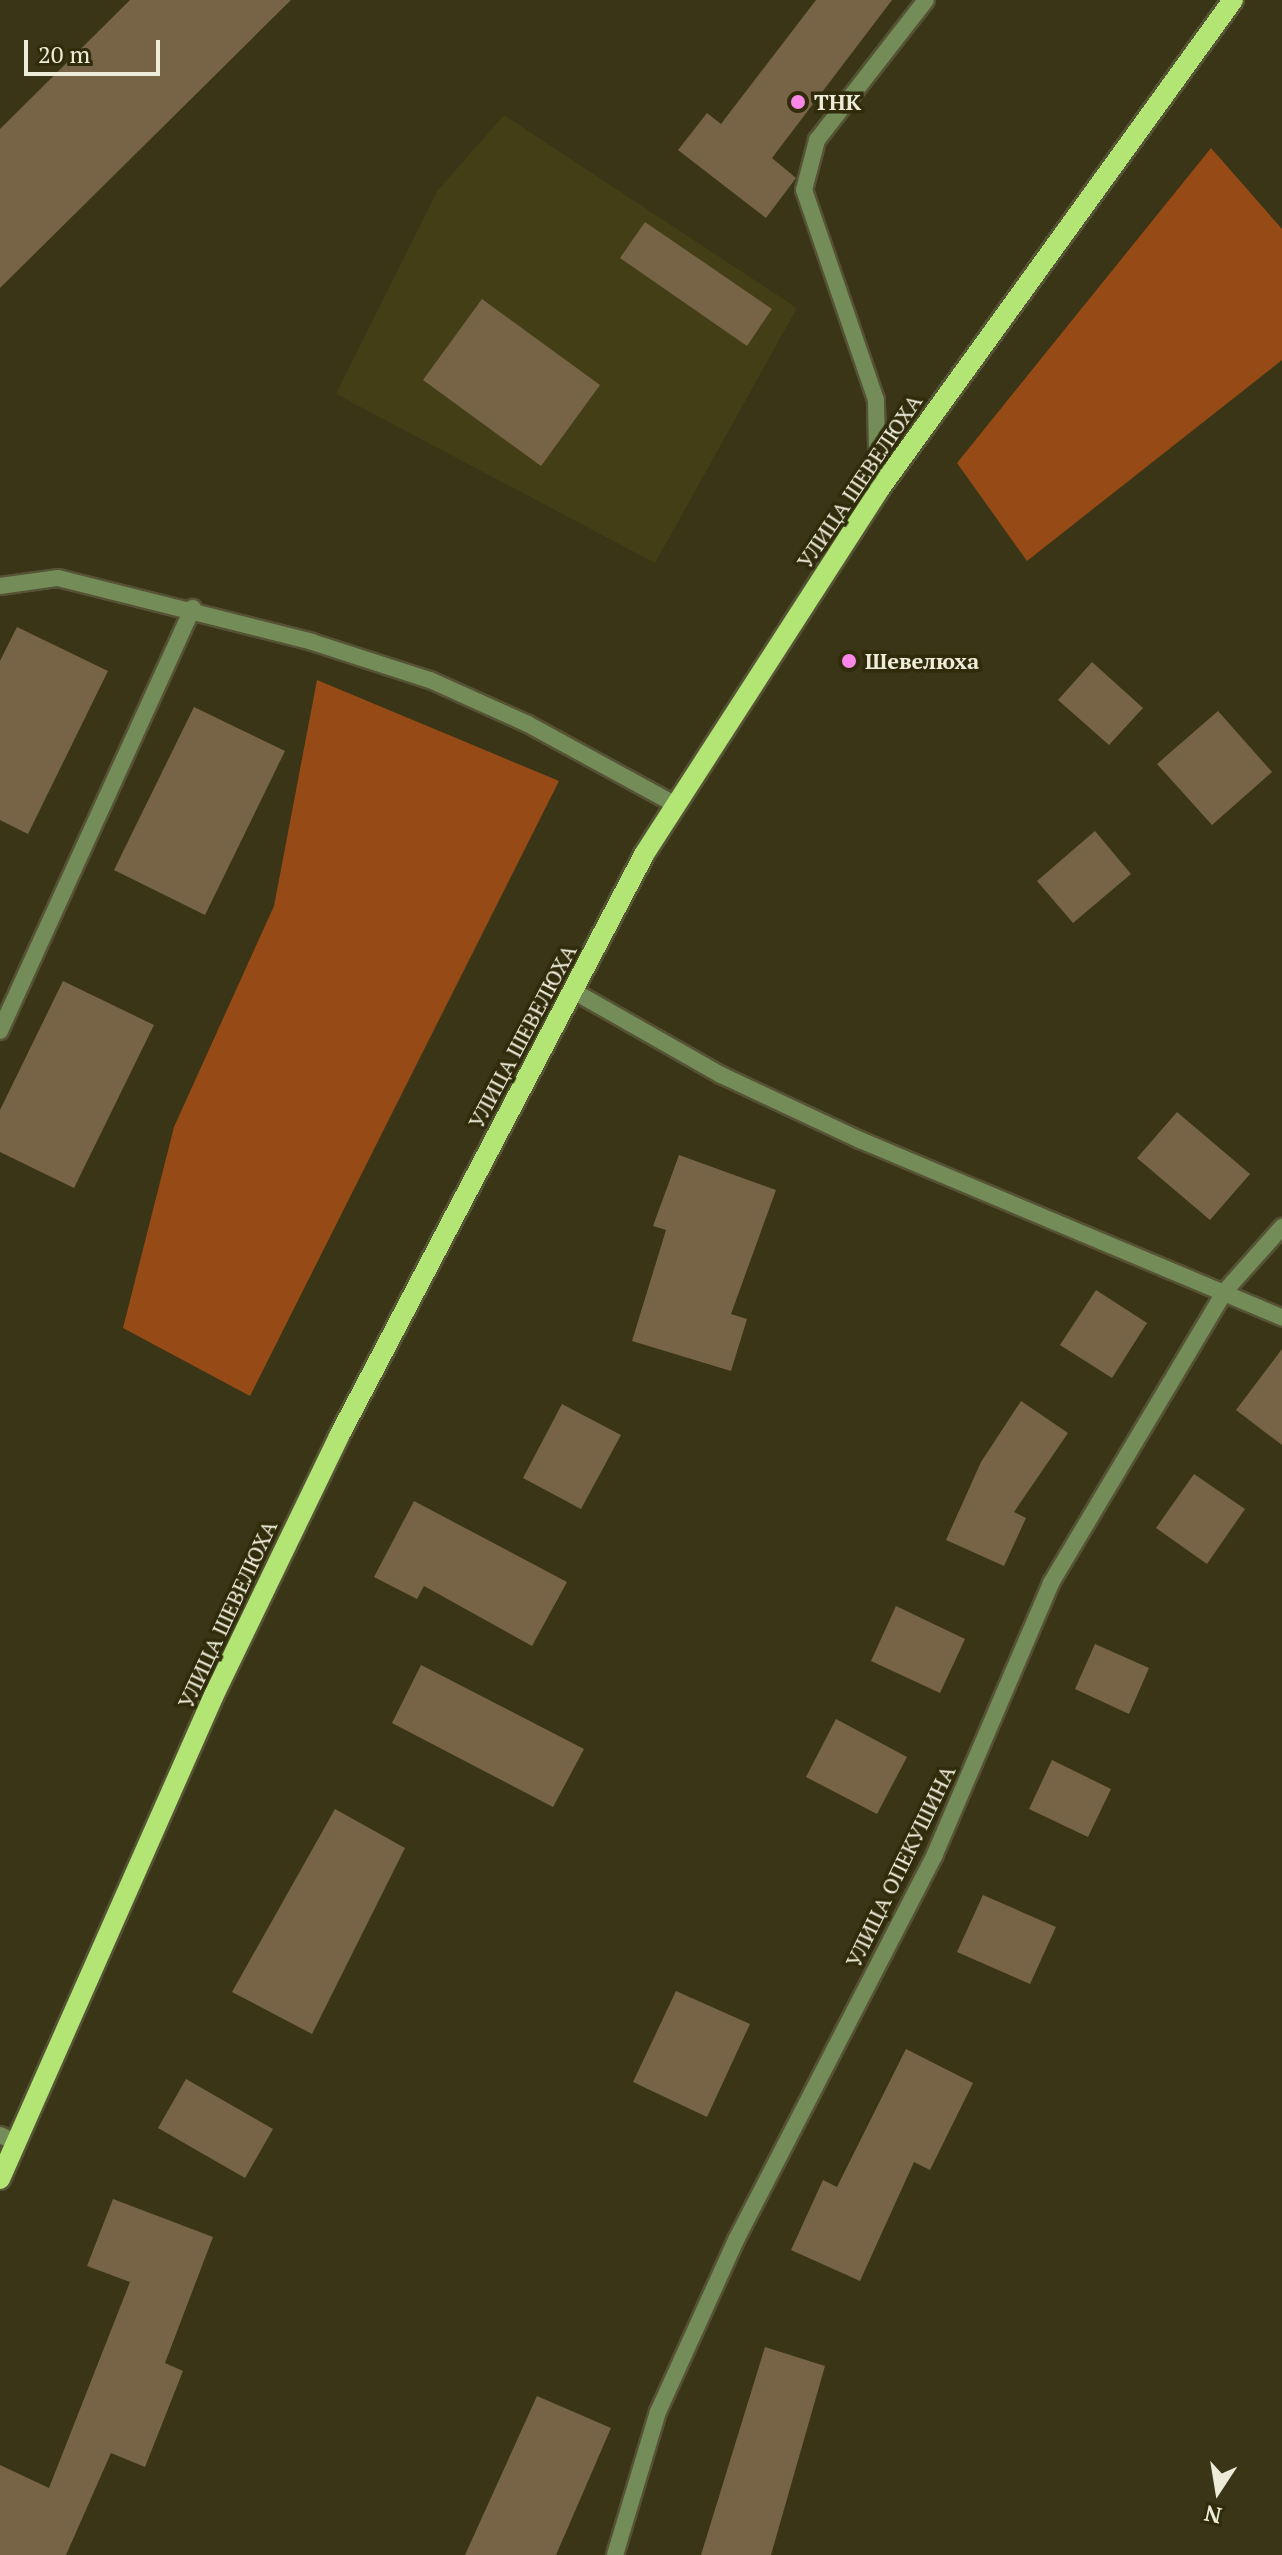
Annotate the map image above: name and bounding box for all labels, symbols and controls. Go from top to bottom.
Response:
scale bar [28,24,164,74]
text: 20 m [38,38,90,70]
place label: ТНК [814,89,861,115]
marker: ТНК [789,93,807,111]
street label: УЛИЦА ШЕВЕЛЮХА [791,389,927,573]
place label: Шевелюха [865,648,979,674]
marker: Шевелюха [840,652,858,670]
street label: УЛИЦА ШЕВЕЛЮХА [462,939,582,1133]
street label: УЛИЦА ШЕВЕЛЮХА [172,1516,282,1712]
street label: УЛИЦА ОПЕКУШИНА [840,1761,960,1971]
north arrow [1178,2451,1258,2531]
text: N [1202,2499,1224,2531]

